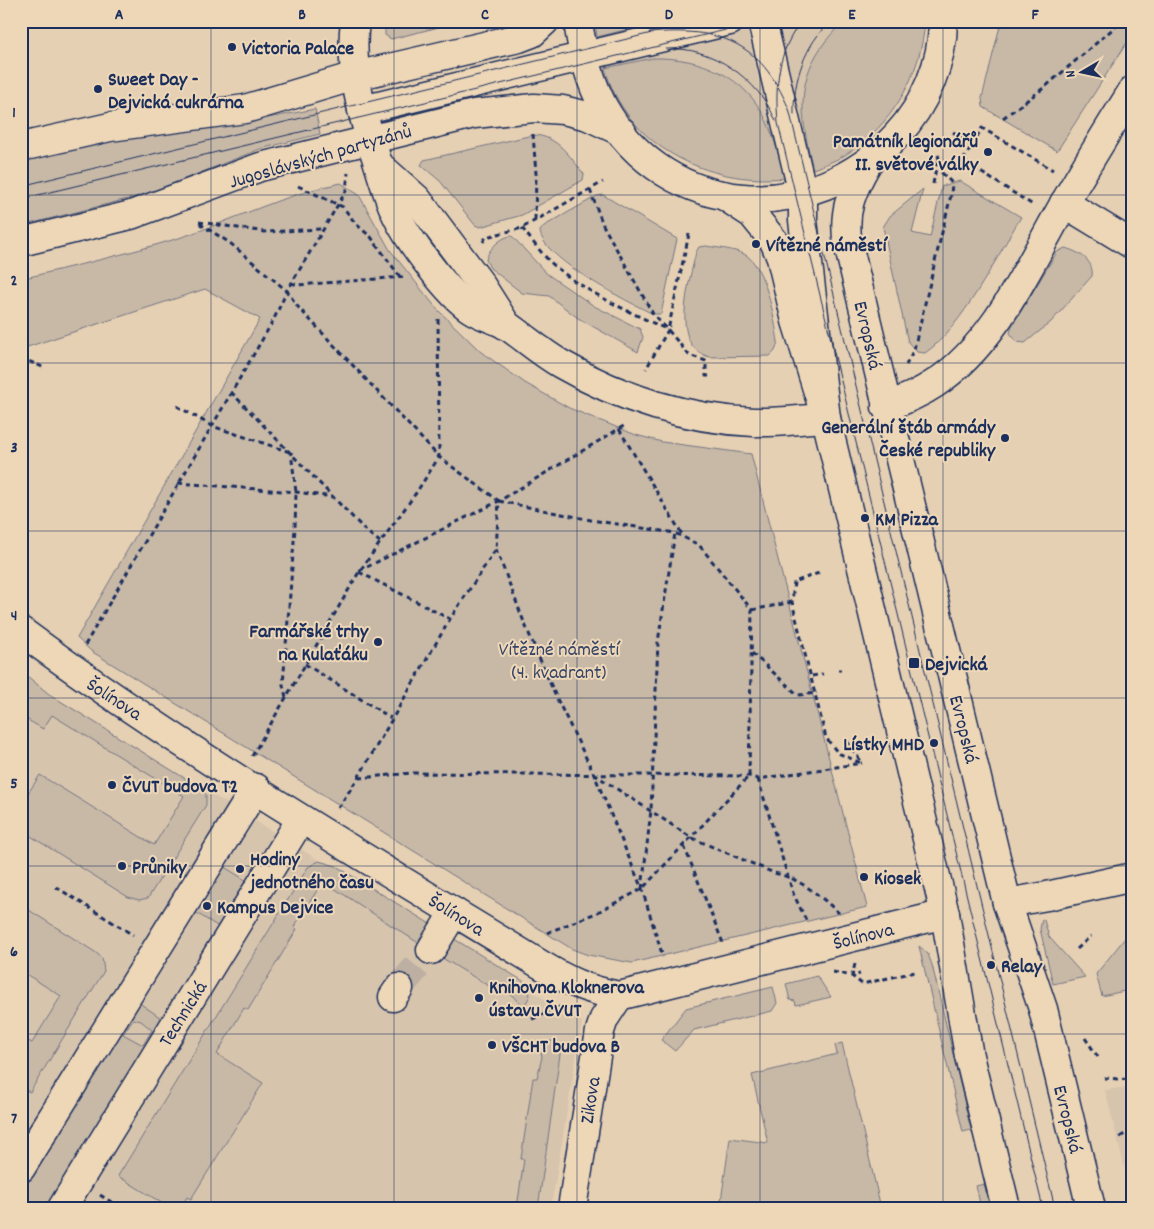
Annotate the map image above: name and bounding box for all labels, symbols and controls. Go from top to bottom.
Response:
text: A [115,4,124,27]
text: B [298,4,306,27]
text: C [481,4,489,27]
text: D [665,4,674,27]
text: E [848,4,856,27]
text: F [1031,4,1039,27]
place label: Victoria Palace [242,36,354,64]
marker: Victoria Palace [226,41,238,53]
north arrow [1056,48,1106,98]
place label: Sweet Day - Dejvická cukrárna [108,67,244,118]
text: N [1061,69,1082,79]
marker: Sweet Day - Dejvická cukrárna [92,83,104,95]
text: 1 [12,102,16,125]
street label: Jugoslávských partyzánů [226,118,415,197]
place label: Památník legionářů II. světové války [833,129,979,180]
marker: Památník legionářů II. světové války [982,146,994,158]
place label: Vítězné náměstí [766,233,889,261]
marker: Vítězné náměstí [750,238,762,250]
text: 2 [11,270,18,293]
street label: Evropská [845,299,888,373]
place label: Generální štáb armády České republiky [821,415,996,466]
marker: Generální štáb armády České republiky [999,432,1011,444]
text: 3 [10,437,18,460]
place label: KM Pizza [875,507,938,535]
marker: KM Pizza [859,512,871,524]
text: 4 [11,605,17,628]
place label: Farmářské trhy na Kulaťáku [249,619,369,670]
marker: Farmářské trhy na Kulaťáku [372,636,384,648]
park label: Vítězné náměstí (4. kvadrant) [499,637,621,688]
place label: Dejvická [925,652,989,680]
marker: Dejvická [907,656,921,670]
street label: Šolínova [80,672,147,729]
street label: Evropská [940,693,984,767]
place label: Lístky MHD [843,732,925,760]
marker: Lístky MHD [928,737,940,749]
text: 5 [10,773,18,796]
place label: ČVUT budova T2 [122,774,238,802]
marker: ČVUT budova T2 [106,779,118,791]
place label: Hodiny jednotného času [248,847,374,898]
place label: Průniky [132,855,187,883]
marker: Průniky [116,860,128,872]
marker: Hodiny jednotného času [234,863,246,875]
place label: Kiosek [874,866,921,894]
marker: Kiosek [858,871,870,883]
street label: Šolínova [422,888,489,945]
place label: Kampus Dejvice [217,895,334,923]
marker: Kampus Dejvice [201,900,213,912]
street label: Šolínova [831,917,898,959]
text: 6 [10,941,18,964]
place label: Relay [1001,954,1043,982]
marker: Relay [985,959,997,971]
place label: Knihovna Kloknerova ústavu ČVUT [489,975,645,1026]
street label: Technická [153,976,216,1053]
marker: Knihovna Kloknerova ústavu ČVUT [473,992,485,1004]
place label: VŠCHT budova B [502,1034,620,1062]
marker: VŠCHT budova B [486,1039,498,1051]
street label: Zikova [574,1074,610,1126]
street label: Evropská [1044,1083,1088,1157]
text: 7 [11,1108,17,1131]

